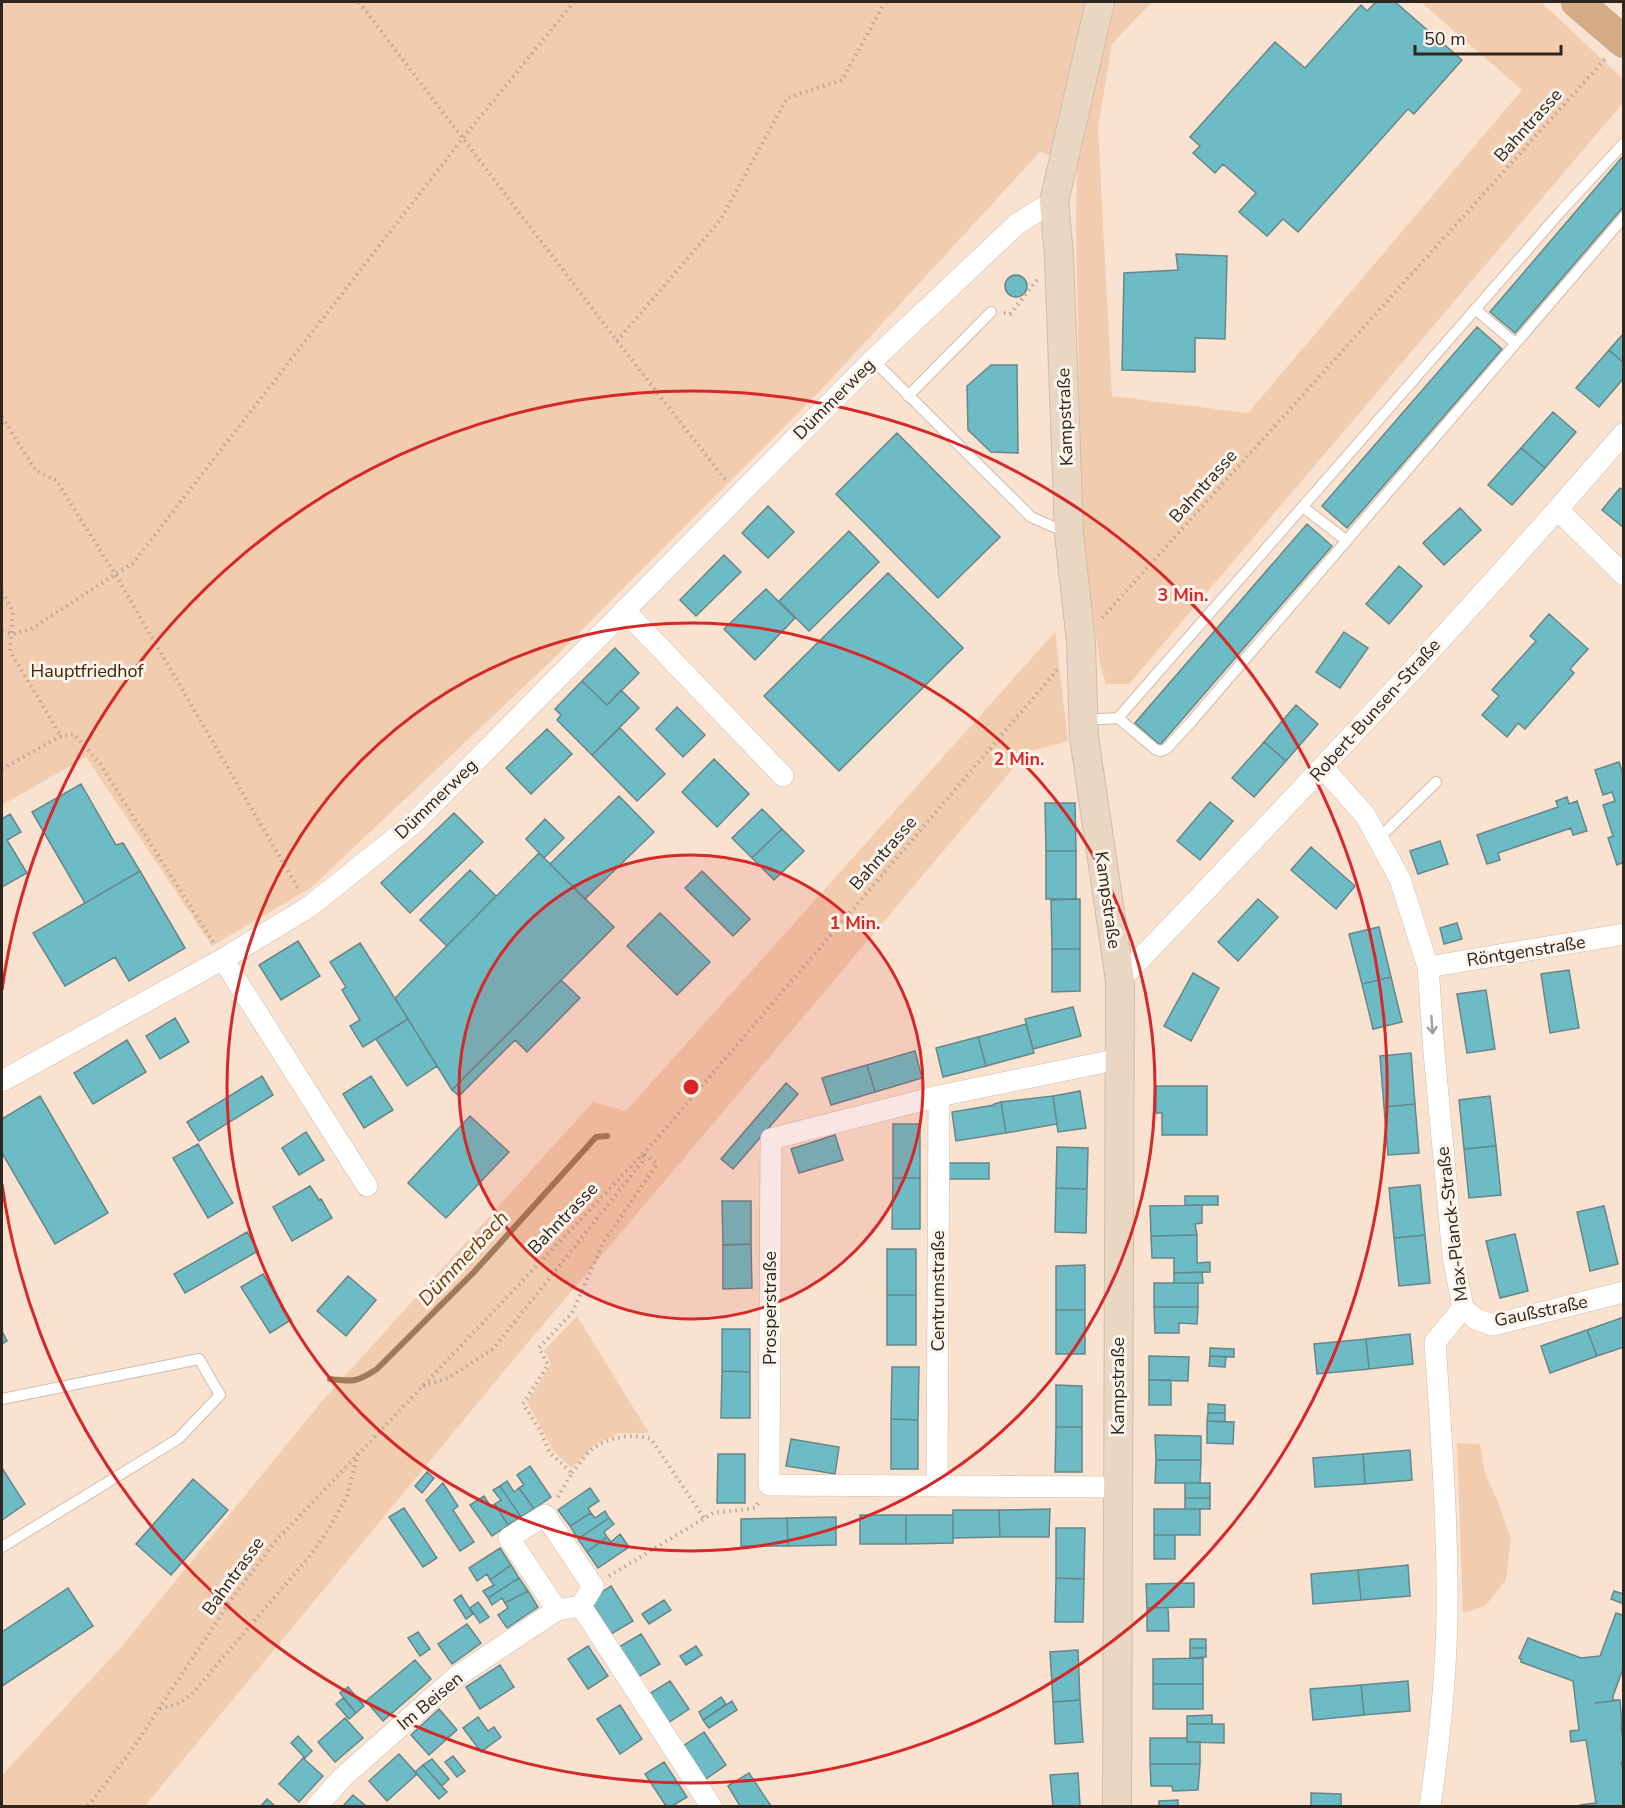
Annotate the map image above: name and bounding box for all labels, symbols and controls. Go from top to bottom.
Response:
scale bar [1415,18,1560,56]
text: 50 m [1424,27,1466,51]
street label: Bahntrasse [1489,83,1567,167]
street label: Dümmerweg [788,353,880,445]
street label: Kampstraße [1051,368,1079,466]
street label: Bahntrasse [1164,444,1242,528]
text: 3 Min. [1158,583,1208,607]
street label: Robert-Bunsen-Straße [1304,633,1446,787]
park label: Hauptfriedhof [31,659,144,683]
text: 2 Min. [994,747,1044,771]
street label: Dümmerweg [390,754,482,844]
street label: Bahntrasse [844,811,922,895]
street label: Kampstraße [1089,850,1127,950]
text: 1 Min. [830,911,880,935]
street label: Röntgenstraße [1465,930,1587,972]
one-way arrow [1426,1015,1437,1035]
centre of rings [681,1077,701,1097]
street label: Max-Planck-Straße [1431,1145,1473,1303]
street label: Bahntrasse [523,1177,603,1259]
water label: Dümmerbach [412,1205,514,1312]
street label: Centrumstraße [926,1231,950,1351]
street label: Prosperstraße [758,1251,782,1365]
street label: Gaußstraße [1492,1289,1590,1333]
street label: Kampstraße [1106,1337,1130,1435]
street label: Bahntrasse [196,1532,270,1620]
street label: Im Beisen [392,1666,468,1736]

